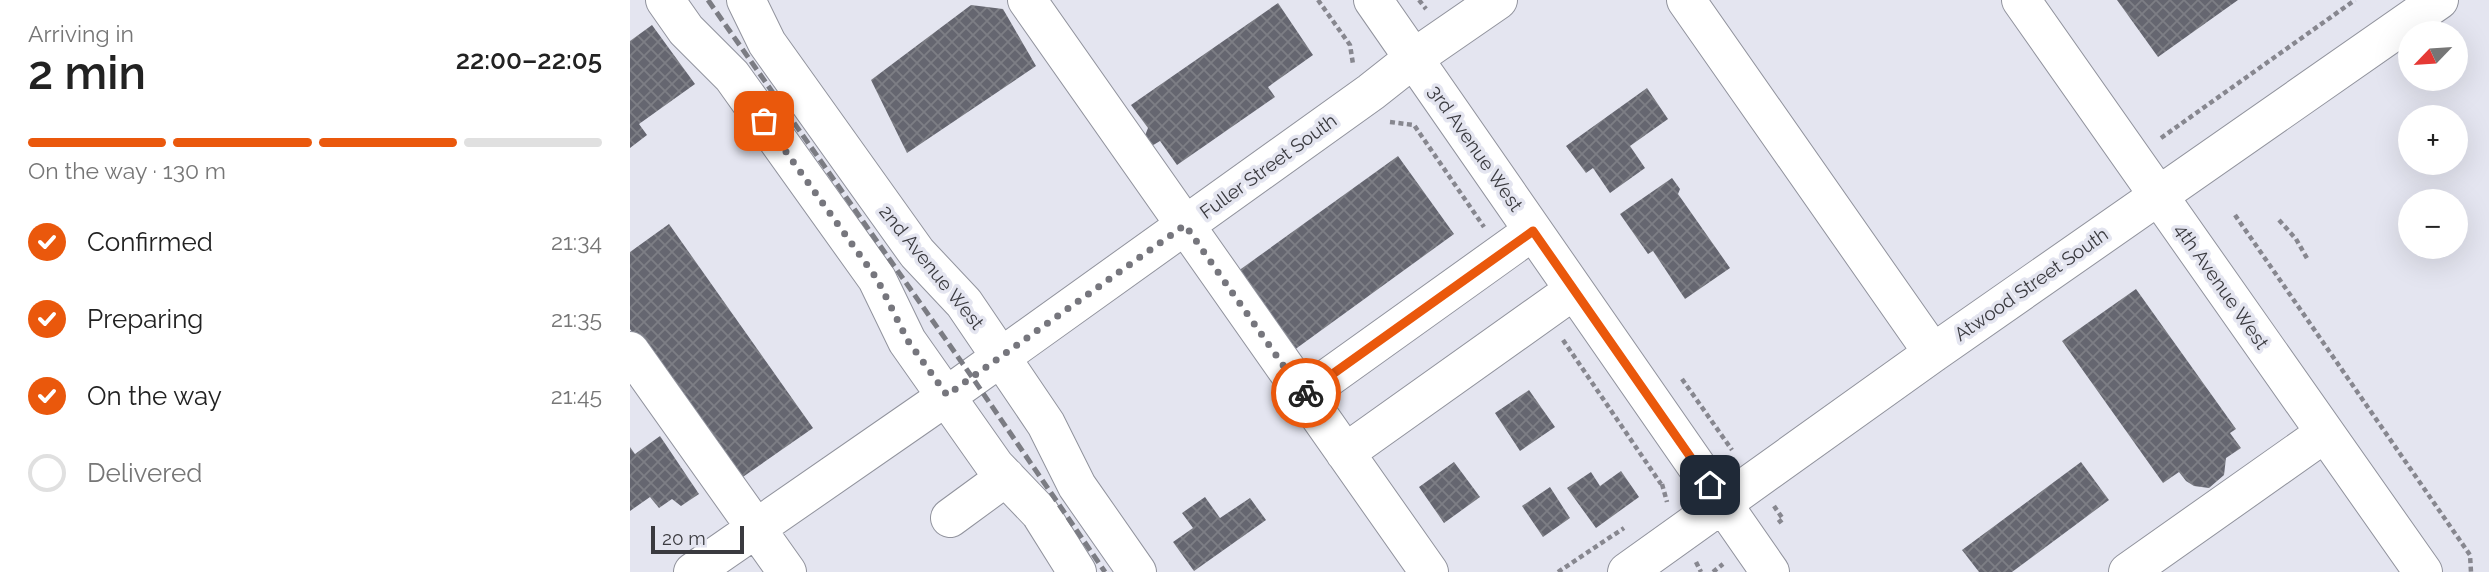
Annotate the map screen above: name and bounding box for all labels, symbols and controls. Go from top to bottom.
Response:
text: Arriving in [28,20,134,47]
north arrow [2398,21,2468,91]
map controls [2398,21,2468,259]
text: 22:00–22:05 [456,45,602,75]
text: 2 min [28,46,146,100]
street label: 3rd Avenue West [1424,81,1528,216]
pin [734,91,794,151]
icon: bag [745,102,783,140]
button: + [2398,105,2468,175]
street label: Fuller Street South [1195,109,1341,223]
text: On the way · 130 m [28,157,226,184]
button: − [2398,189,2468,259]
street label: 2nd Avenue West [875,201,989,334]
street label: 4th Avenue West [2170,219,2274,354]
icon: check [28,223,66,261]
street label: Atwood Street South [1950,223,2112,345]
text: Confirmed [87,227,213,257]
text: 21:34 [551,228,602,255]
icon: check [28,300,66,338]
text: Preparing [87,304,203,334]
text: 21:35 [551,305,602,332]
courier [1271,358,1341,428]
icon: bike [1287,374,1325,412]
icon: check [28,377,66,415]
text: On the way [87,381,222,411]
text: 21:45 [551,382,602,409]
pin [1680,455,1740,515]
text: Delivered [87,458,202,488]
icon: home [1691,466,1729,504]
scale bar [651,523,744,555]
text: 20 m [662,527,706,549]

